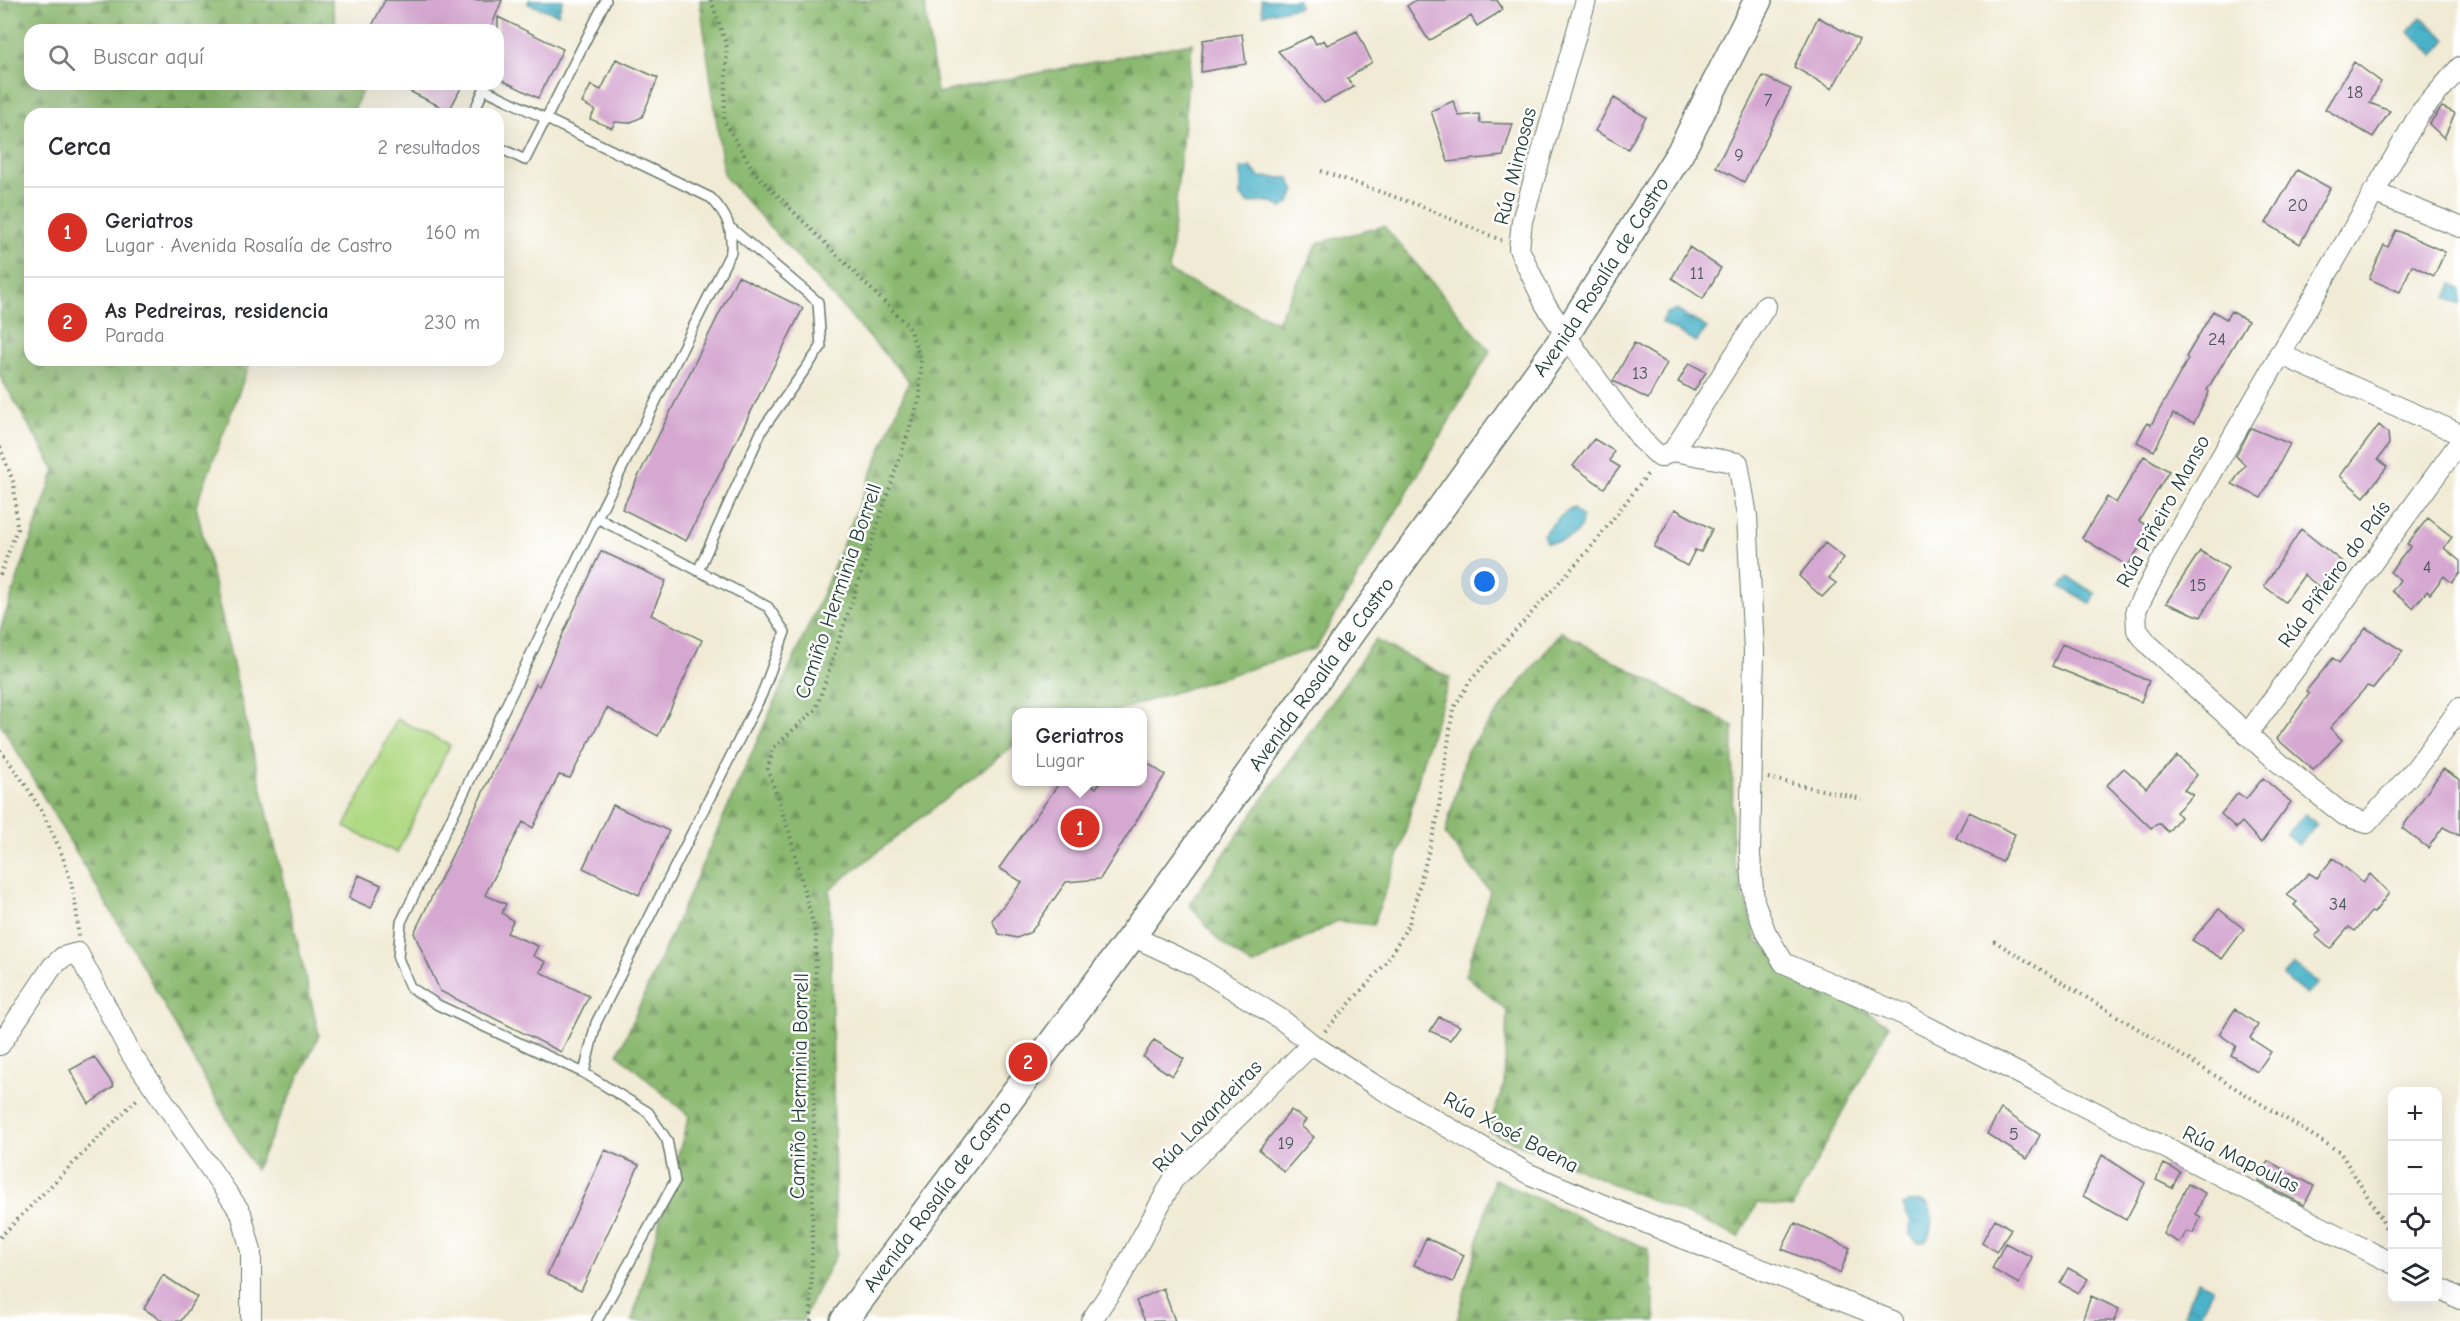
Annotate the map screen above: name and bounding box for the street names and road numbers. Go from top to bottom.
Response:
street label: Rúa Mimosas [1489,105,1541,227]
street label: Avenida Rosalía de Castro [1528,172,1674,381]
street label: Rúa Piñeiro Manso [2111,431,2215,591]
street label: Camiño Herminia Borrell [790,480,886,702]
street label: Rúa Piñeiro do País [2273,496,2395,652]
street label: Avenida Rosalía de Castro [1243,572,1399,775]
street label: Camiño Herminia Borrell [785,973,813,1199]
street label: Rúa Lavandeiras [1147,1055,1267,1177]
street label: Rúa Xosé Baena [1439,1086,1583,1178]
street label: Avenida Rosalía de Castro [858,1096,1017,1296]
street label: Rúa Mapoulas [2179,1120,2303,1198]

